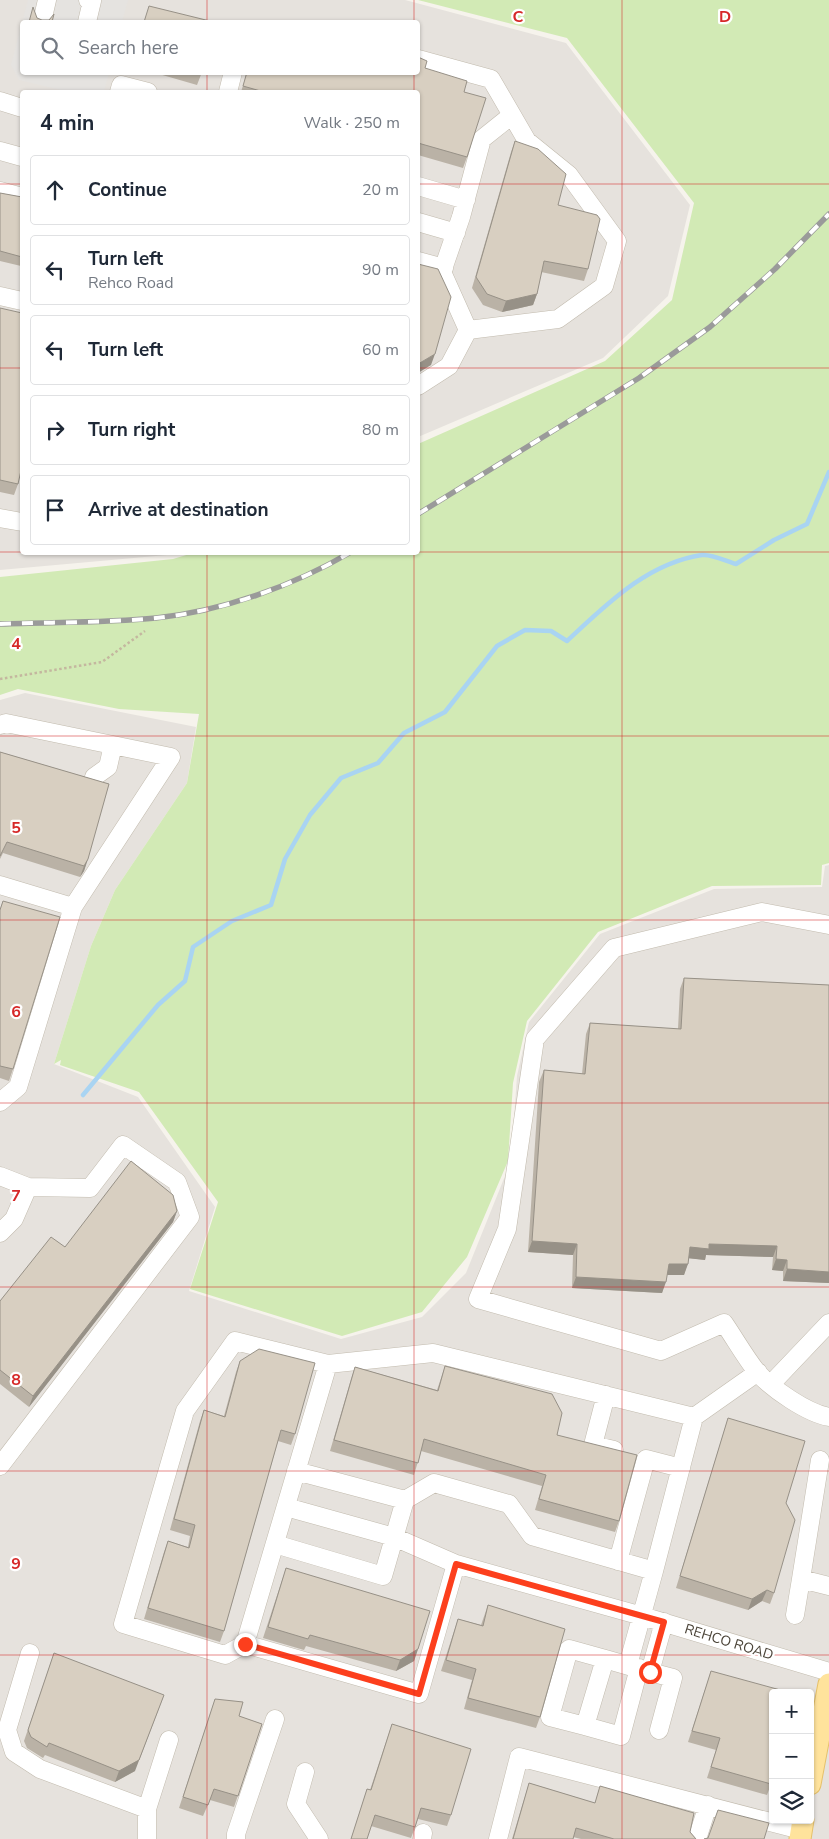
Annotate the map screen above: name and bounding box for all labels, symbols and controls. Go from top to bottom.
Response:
text: C [513,6,524,28]
text: D [719,6,731,28]
search box [20,20,420,75]
icon: search [38,34,66,62]
text: Search here [78,35,179,61]
text: 4 min [40,109,94,137]
text: Walk · 250 m [304,112,400,134]
icon: ahead [41,176,69,204]
text: Continue [88,177,167,203]
text: 20 m [362,179,399,201]
text: Turn left [88,246,163,272]
icon: left [41,256,69,284]
text: 90 m [362,259,399,281]
text: Rehco Road [88,272,174,294]
icon: left [41,336,69,364]
text: Turn left [88,337,163,363]
text: 60 m [362,339,399,361]
icon: right [41,416,69,444]
text: Turn right [88,417,175,443]
text: 80 m [362,419,399,441]
icon: arrive [41,496,69,524]
text: Arrive at destination [88,497,269,523]
text: 4 [11,633,21,655]
text: 5 [11,817,21,839]
text: 6 [11,1001,21,1023]
text: 7 [11,1185,21,1207]
text: 8 [11,1369,21,1391]
text: 9 [11,1553,21,1575]
street label: REHCO ROAD [682,1619,776,1665]
route end [234,1633,257,1656]
route start [639,1661,662,1684]
map controls [769,1689,814,1824]
button: + [769,1689,814,1734]
button: − [769,1734,814,1779]
button: layers [769,1779,814,1824]

